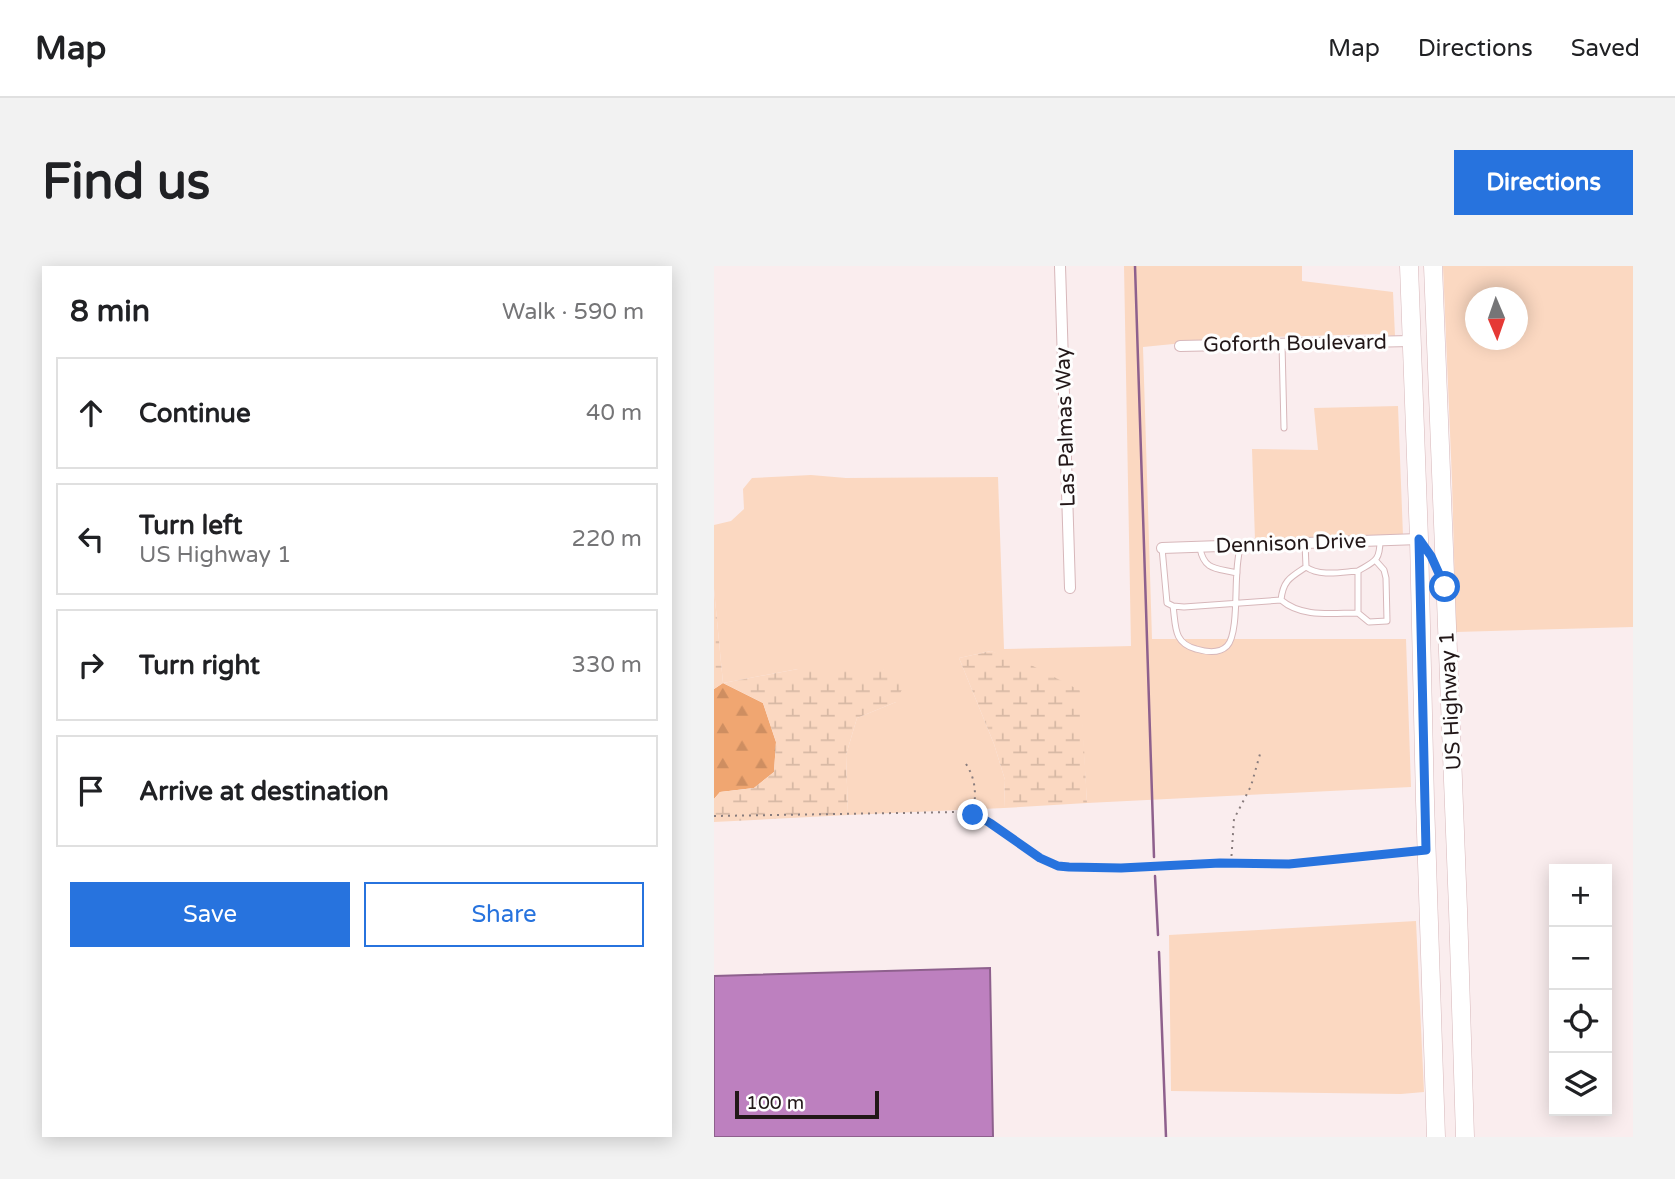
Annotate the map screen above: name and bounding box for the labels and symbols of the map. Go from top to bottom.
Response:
north arrow [1465,287,1528,350]
street label: Goforth Boulevard [1203,329,1387,358]
street label: Las Palmas Way [1050,347,1081,507]
street label: Dennison Drive [1215,528,1367,559]
route start [1429,571,1460,602]
street label: US Highway 1 [1434,631,1467,771]
route end [957,799,988,830]
scale bar [735,1088,878,1120]

